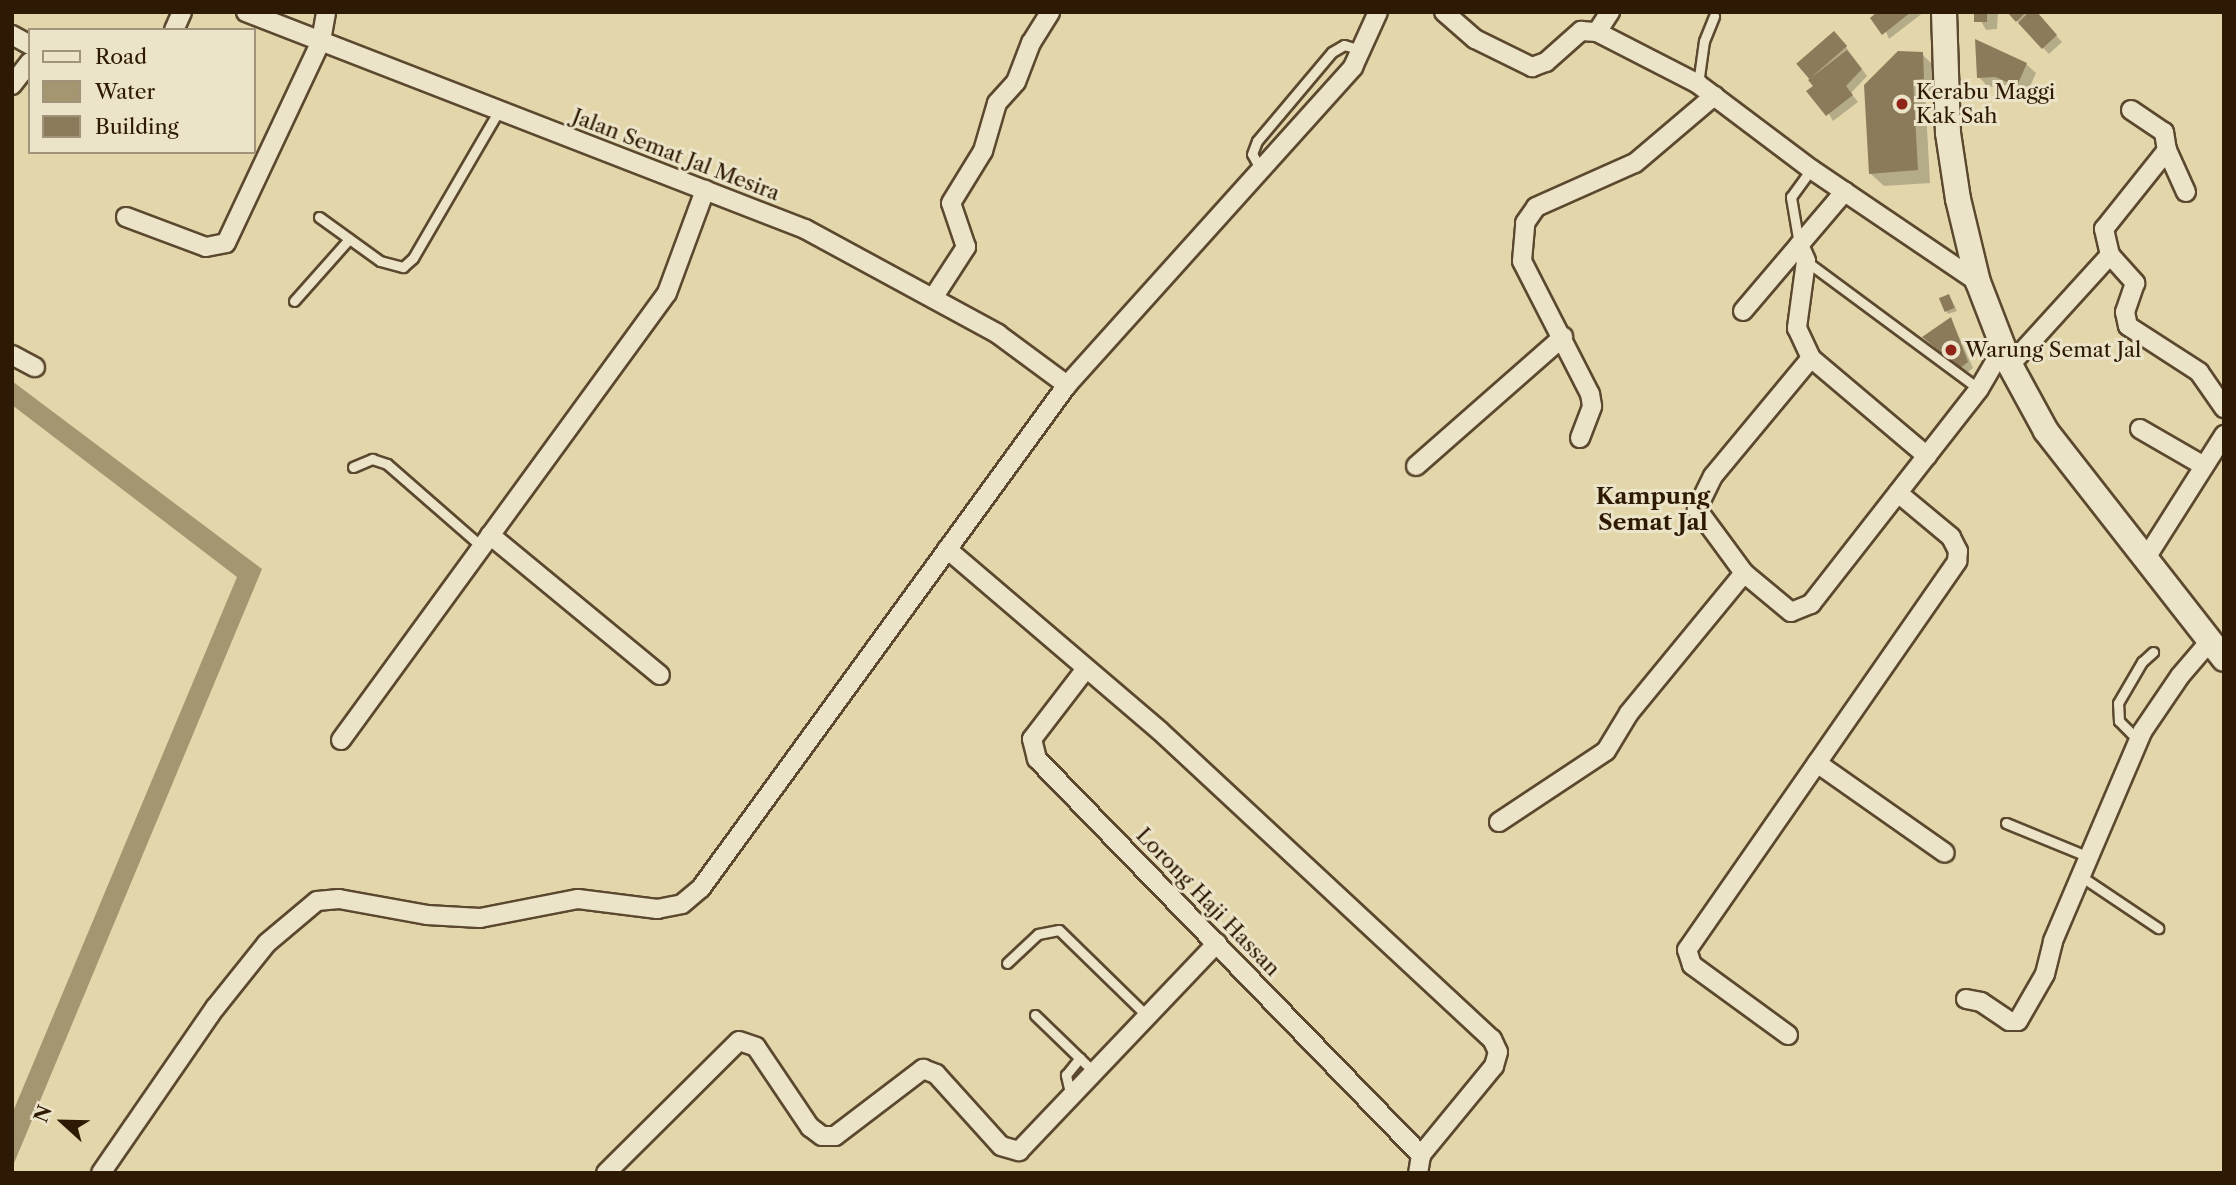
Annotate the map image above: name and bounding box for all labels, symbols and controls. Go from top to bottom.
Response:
legend [28,28,256,154]
text: Road [95,44,147,69]
text: Water [95,79,155,104]
place label: Kerabu Maggi Kak Sah [1916,79,2055,129]
marker: Kerabu Maggi Kak Sah [1894,96,1910,112]
street label: Jalan Semat Jal Mesira [569,104,783,206]
text: Building [95,114,179,139]
place label: Warung Semat Jal [1965,337,2141,363]
marker: Warung Semat Jal [1943,342,1959,358]
district label: Kampung Semat Jal [1596,482,1710,536]
street label: Lorong Haji Hassan [1131,823,1285,981]
north arrow [28,1087,98,1157]
text: N [29,1102,57,1126]

